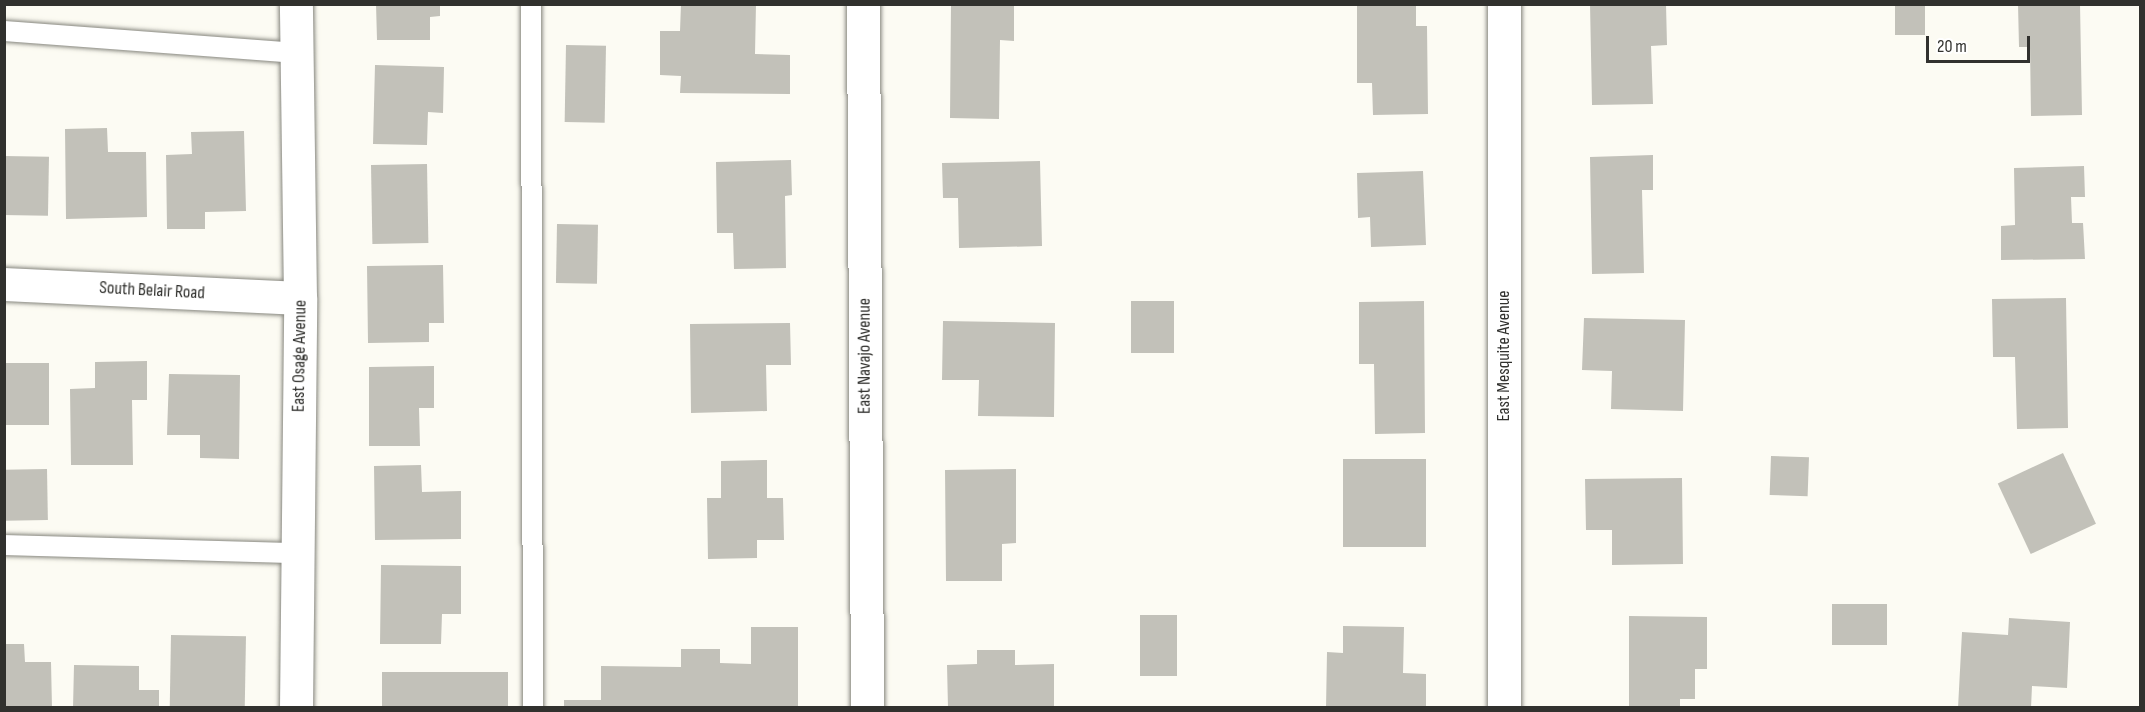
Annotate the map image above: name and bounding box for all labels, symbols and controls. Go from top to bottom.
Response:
scale bar [1929,24,2032,62]
text: 20 m [1937,36,1967,57]
street label: South Belair Road [99,277,205,305]
street label: East Mesquite Avenue [1493,290,1515,422]
street label: East Navajo Avenue [854,298,876,414]
street label: East Osage Avenue [288,300,312,412]

